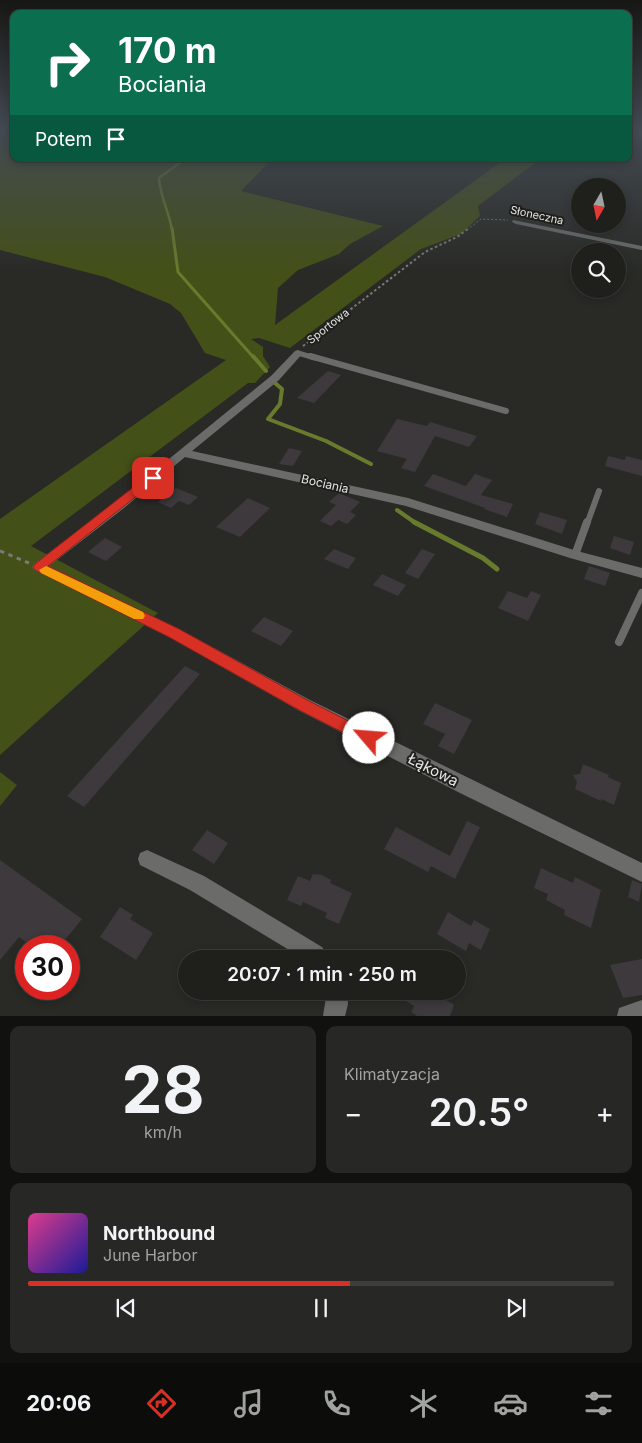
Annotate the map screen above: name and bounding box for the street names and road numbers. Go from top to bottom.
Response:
street label: Słoneczna [509,203,565,227]
street label: Sportowa [304,305,352,347]
street label: Bociania [300,471,350,496]
street label: Łąkowa [405,749,462,790]

